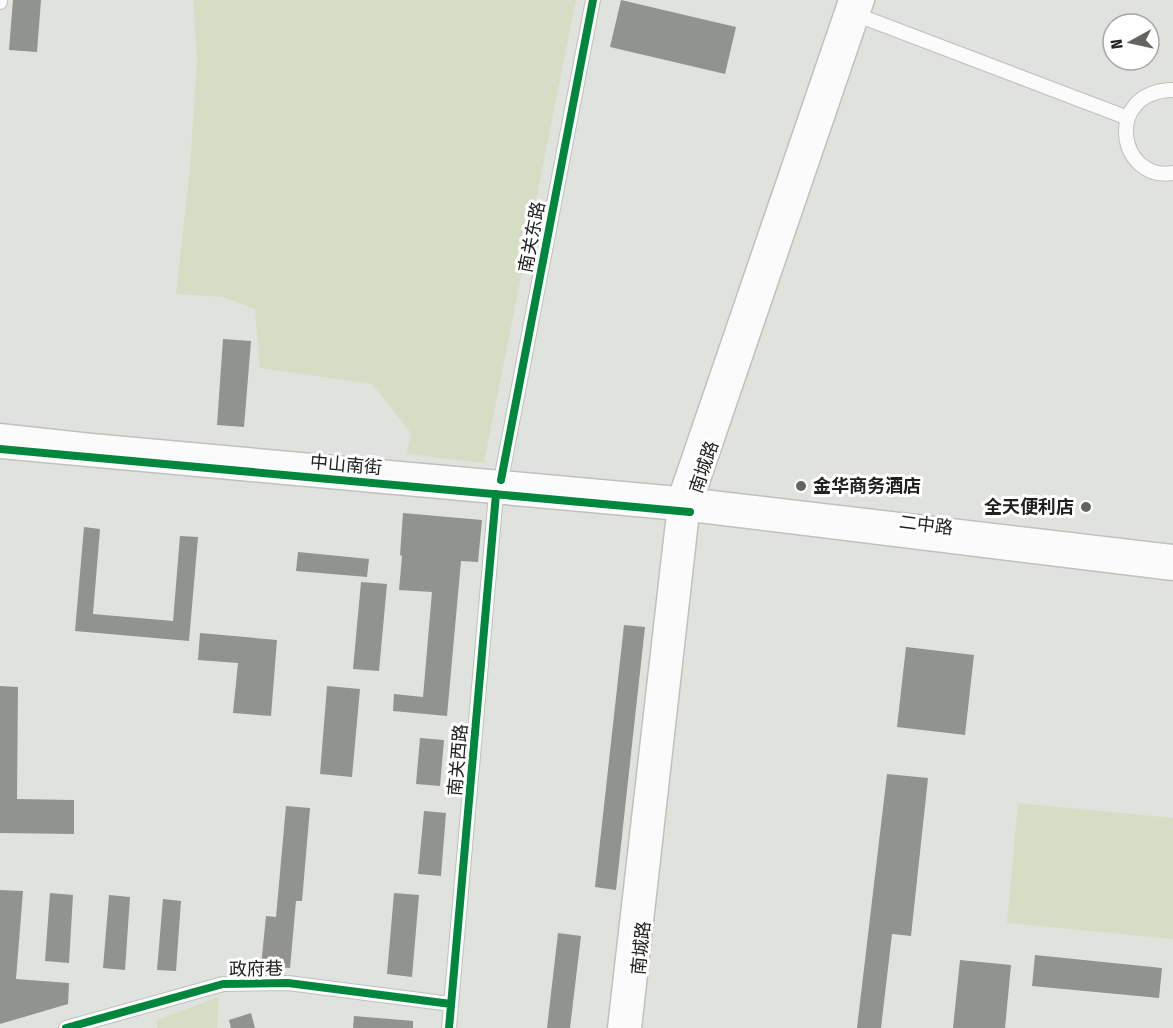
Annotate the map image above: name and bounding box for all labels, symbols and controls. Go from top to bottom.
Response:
north arrow [1101,12,1161,72]
text: N [1107,38,1127,50]
street label: 南关东路 [514,200,550,274]
street label: 南城路 [685,438,723,496]
street label: 中山南街 [309,451,383,479]
place label: 金华商务酒店 [813,475,921,497]
marker: 金华商务酒店 [794,479,808,493]
place label: 全天便利店 [984,496,1074,518]
marker: 全天便利店 [1079,500,1093,514]
street label: 二中路 [898,511,954,539]
street label: 南关西路 [444,723,472,797]
street label: 南城路 [627,920,655,976]
street label: 政府巷 [229,958,283,980]

